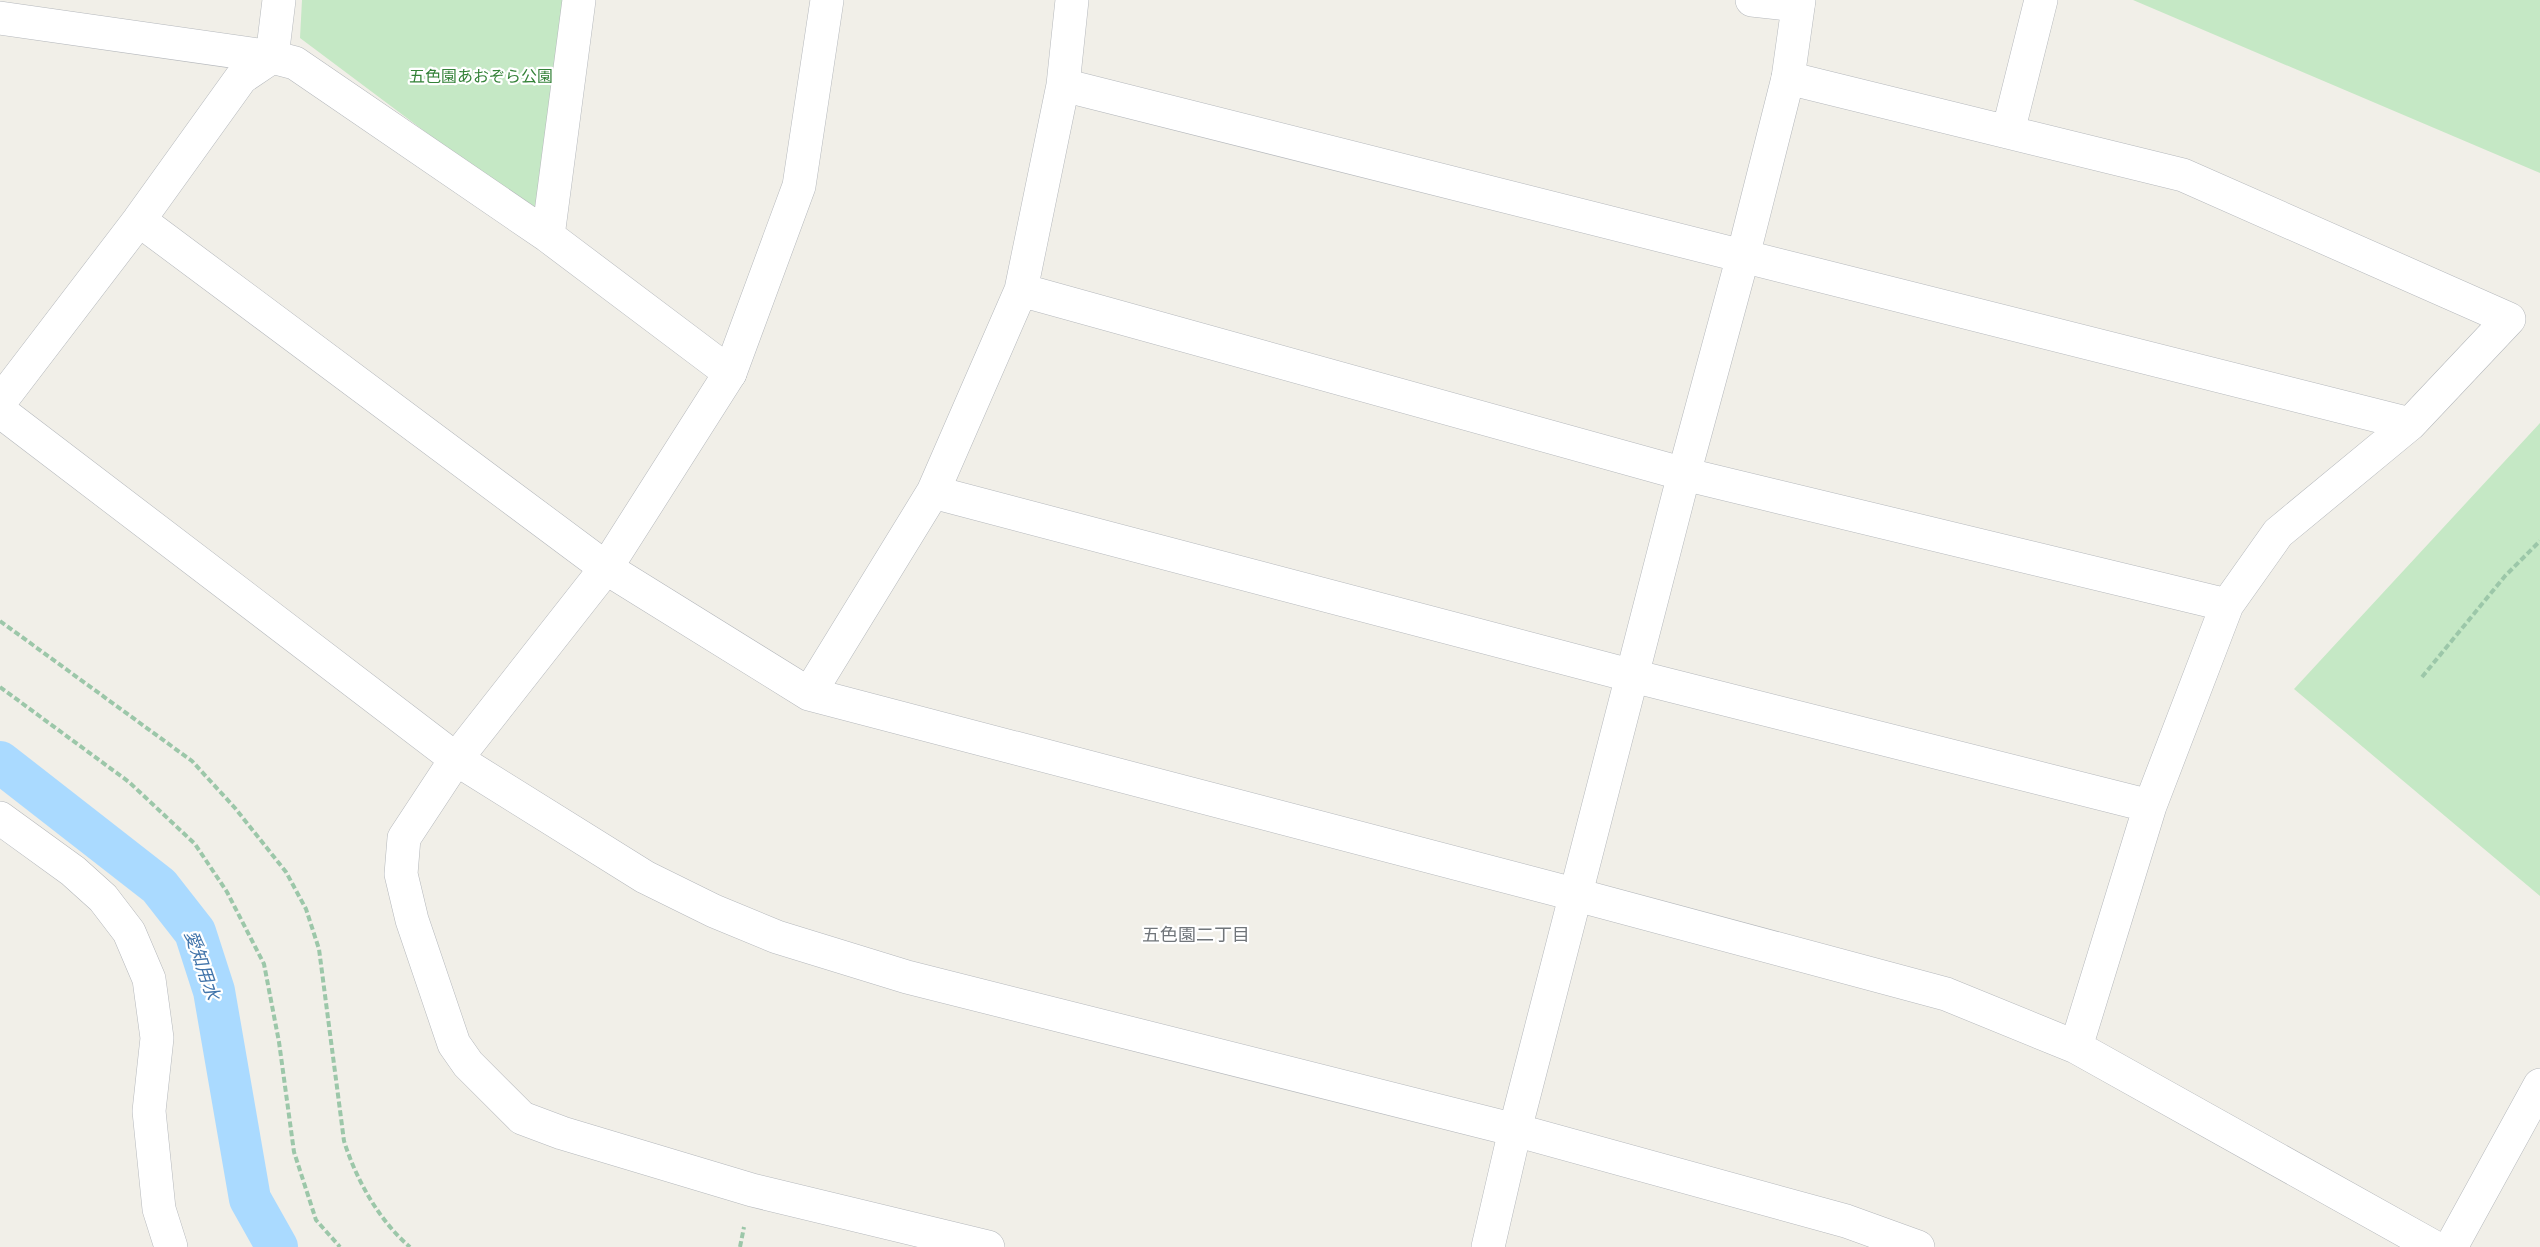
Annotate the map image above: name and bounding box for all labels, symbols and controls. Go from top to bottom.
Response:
park label: 五色園あおぞら公園 [409,67,553,86]
district label: 五色園二丁目 [1142,924,1250,946]
water label: 愛知用水 [180,927,225,1005]

